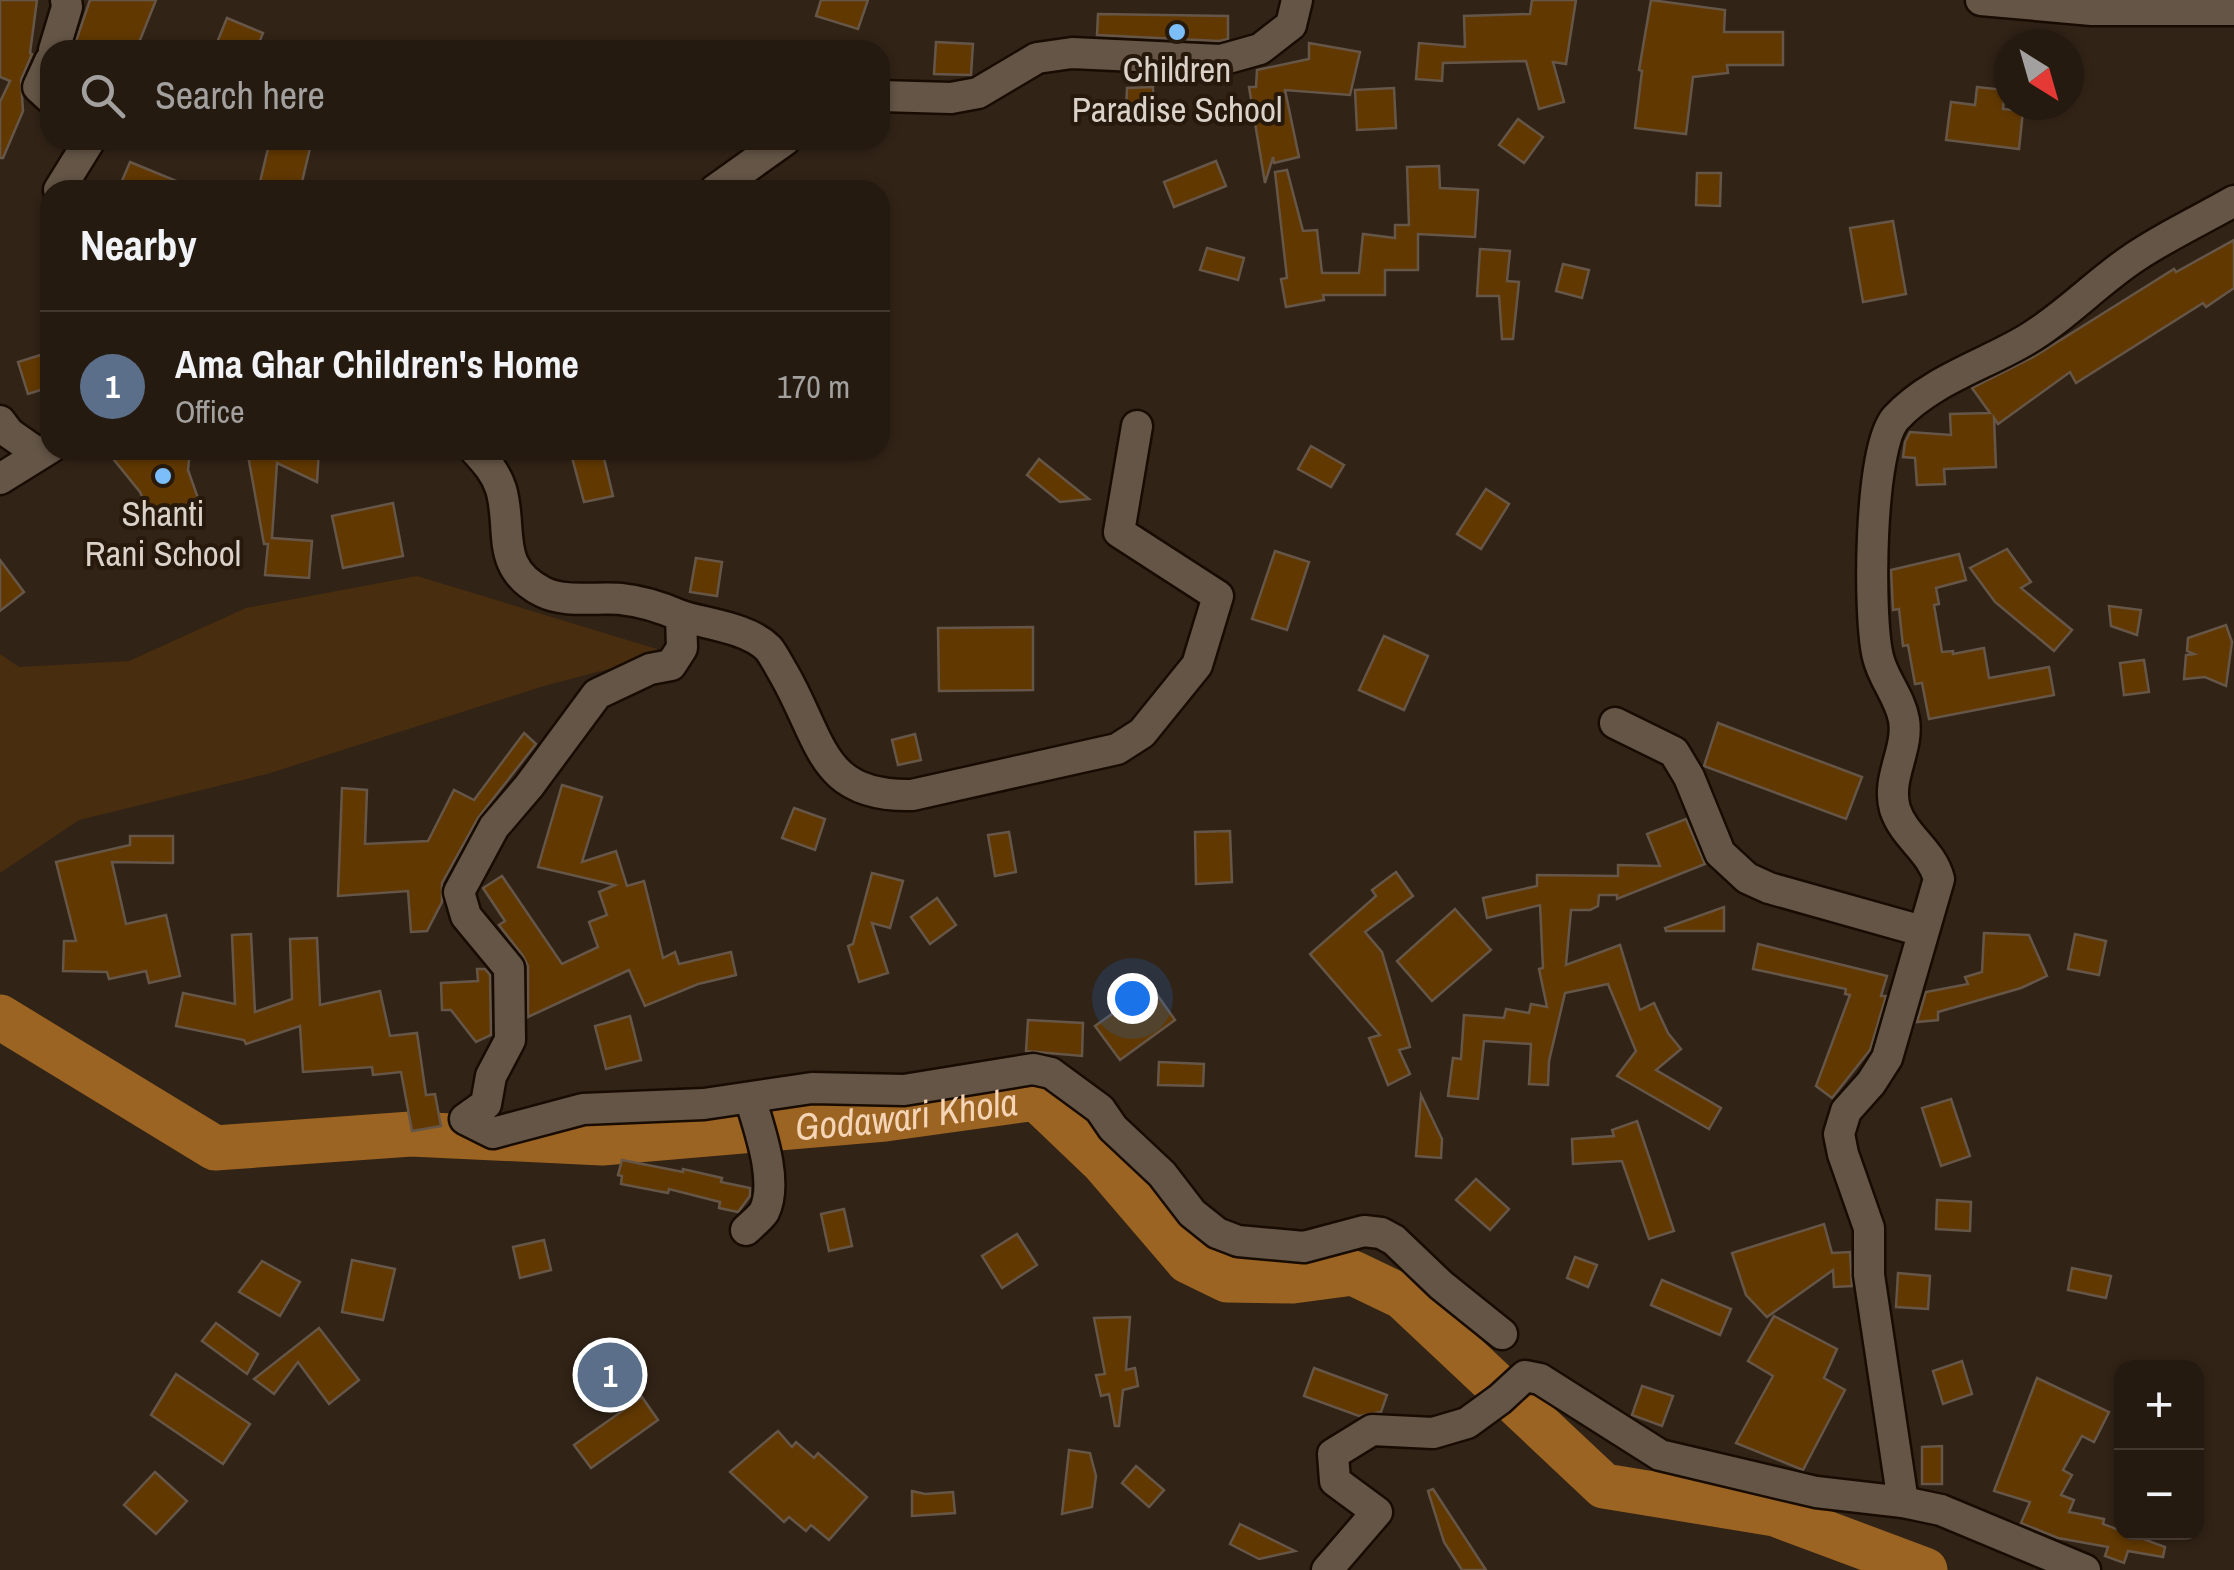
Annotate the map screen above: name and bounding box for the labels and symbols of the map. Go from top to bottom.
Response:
marker: Children Paradise School [1166,21,1188,43]
north arrow [1994,30,2084,120]
place label: Children Paradise School [1072,46,1282,133]
marker: Shanti Rani School [152,465,174,487]
place label: Shanti Rani School [85,490,241,577]
your location [1107,973,1158,1024]
water label: Godawari Khola [793,1075,1020,1152]
pin: 1 [578,1338,642,1412]

